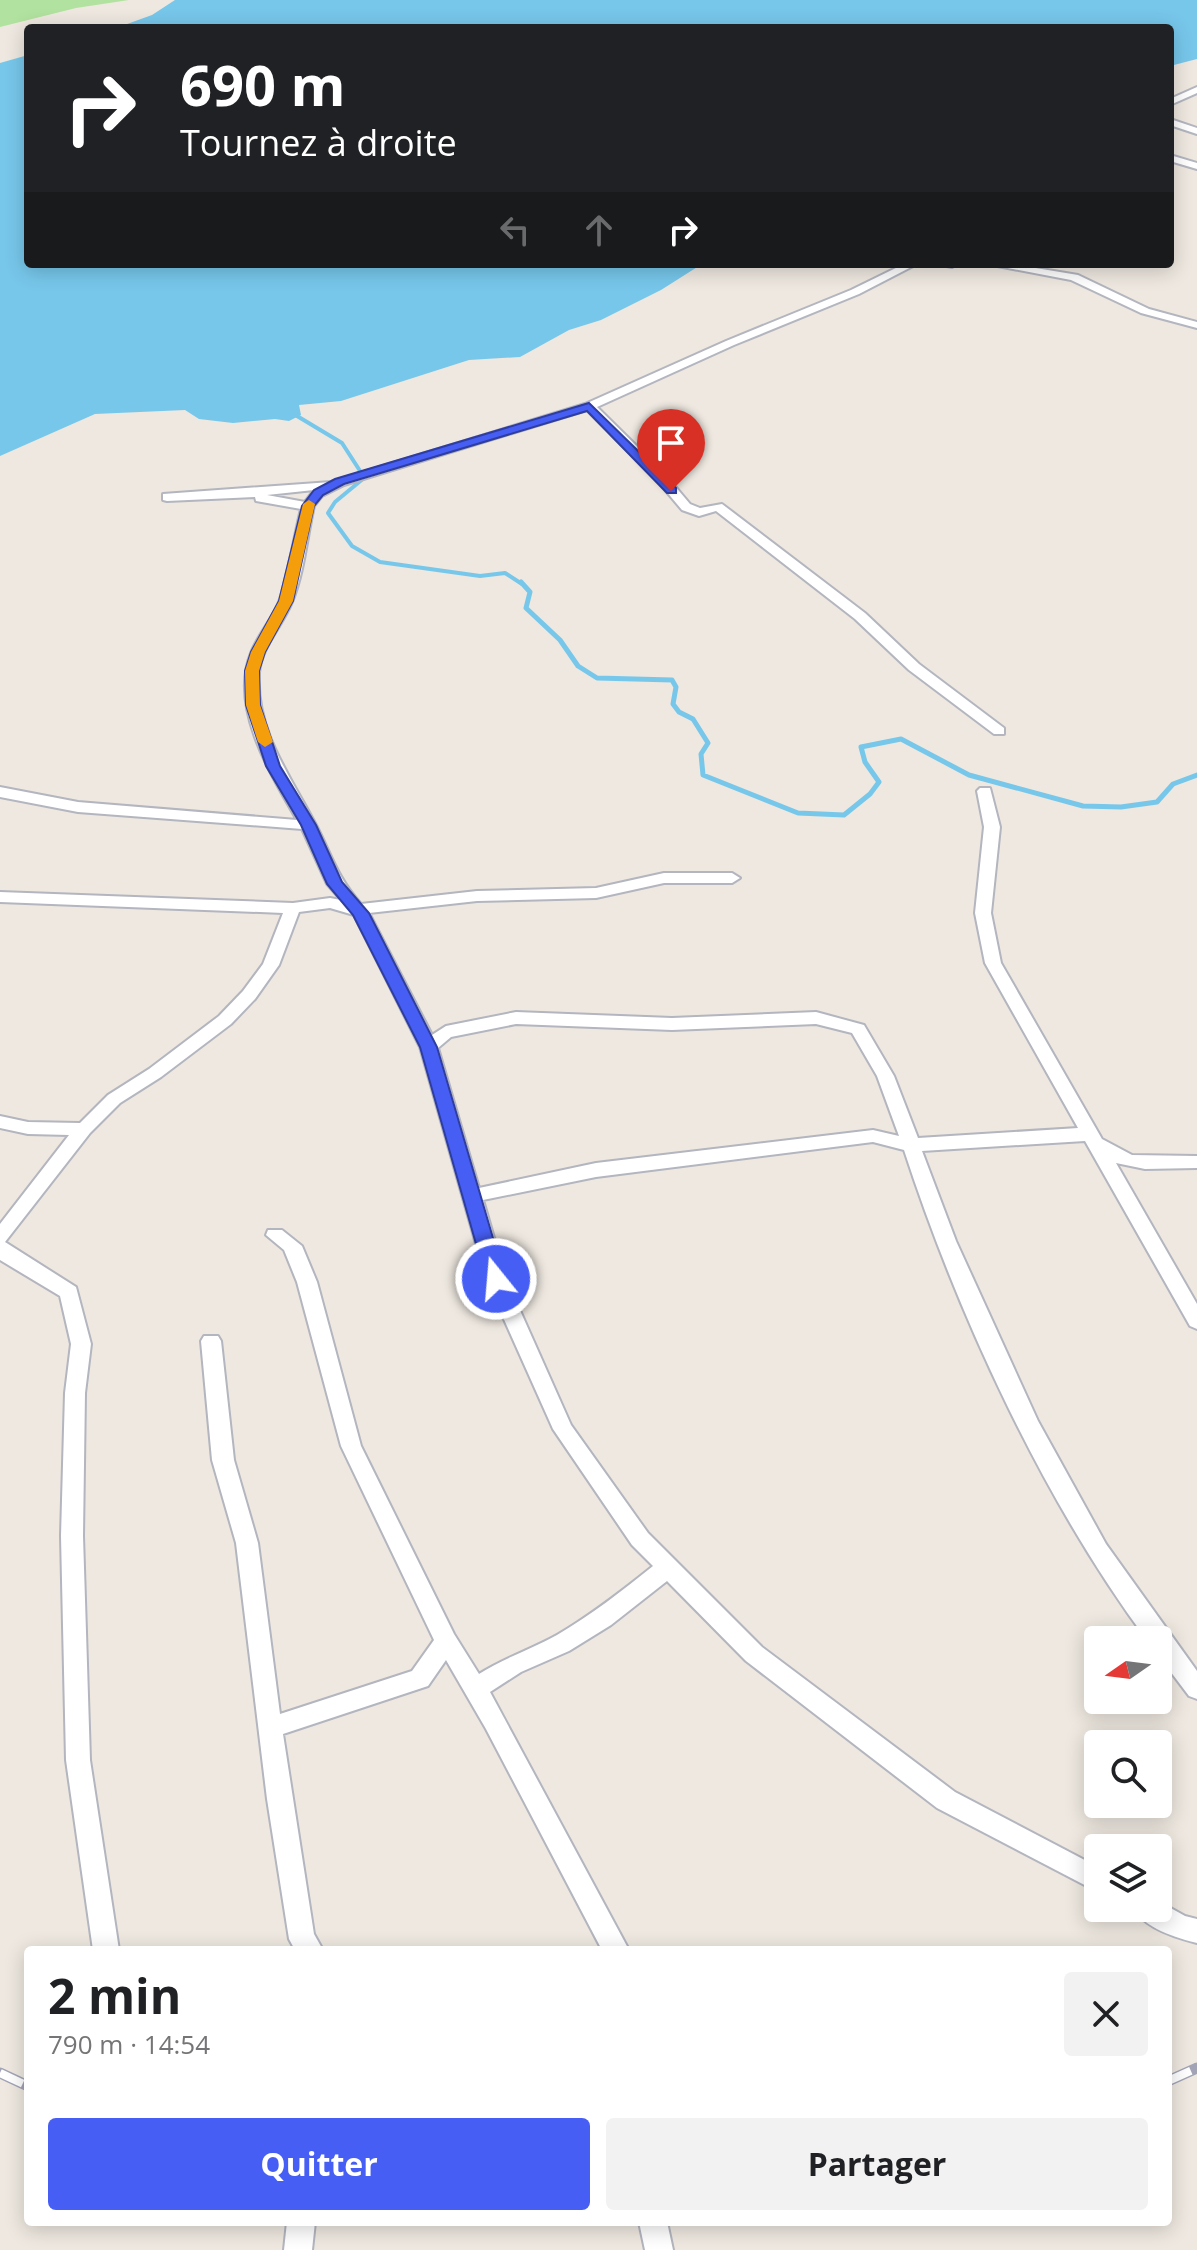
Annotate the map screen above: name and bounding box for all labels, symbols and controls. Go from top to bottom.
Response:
text: 690 m [180,46,346,122]
icon: right [48,56,152,160]
text: Tournez à droite [180,118,457,167]
icon: left [493,208,537,252]
icon: ahead [577,208,621,252]
icon: right [661,208,705,252]
pin [637,409,705,491]
icon: arrive [649,421,693,465]
position arrow [454,1237,538,1321]
north arrow [1084,1626,1172,1714]
map controls [1084,1626,1172,1922]
button: search [1084,1730,1172,1818]
button: layers [1084,1834,1172,1922]
text: 2 min [48,1963,181,2028]
button: close [1064,1972,1148,2056]
text: 790 m · 14:54 [48,2026,210,2062]
button: Quitter [48,2118,590,2210]
button: Partager [606,2118,1148,2210]

